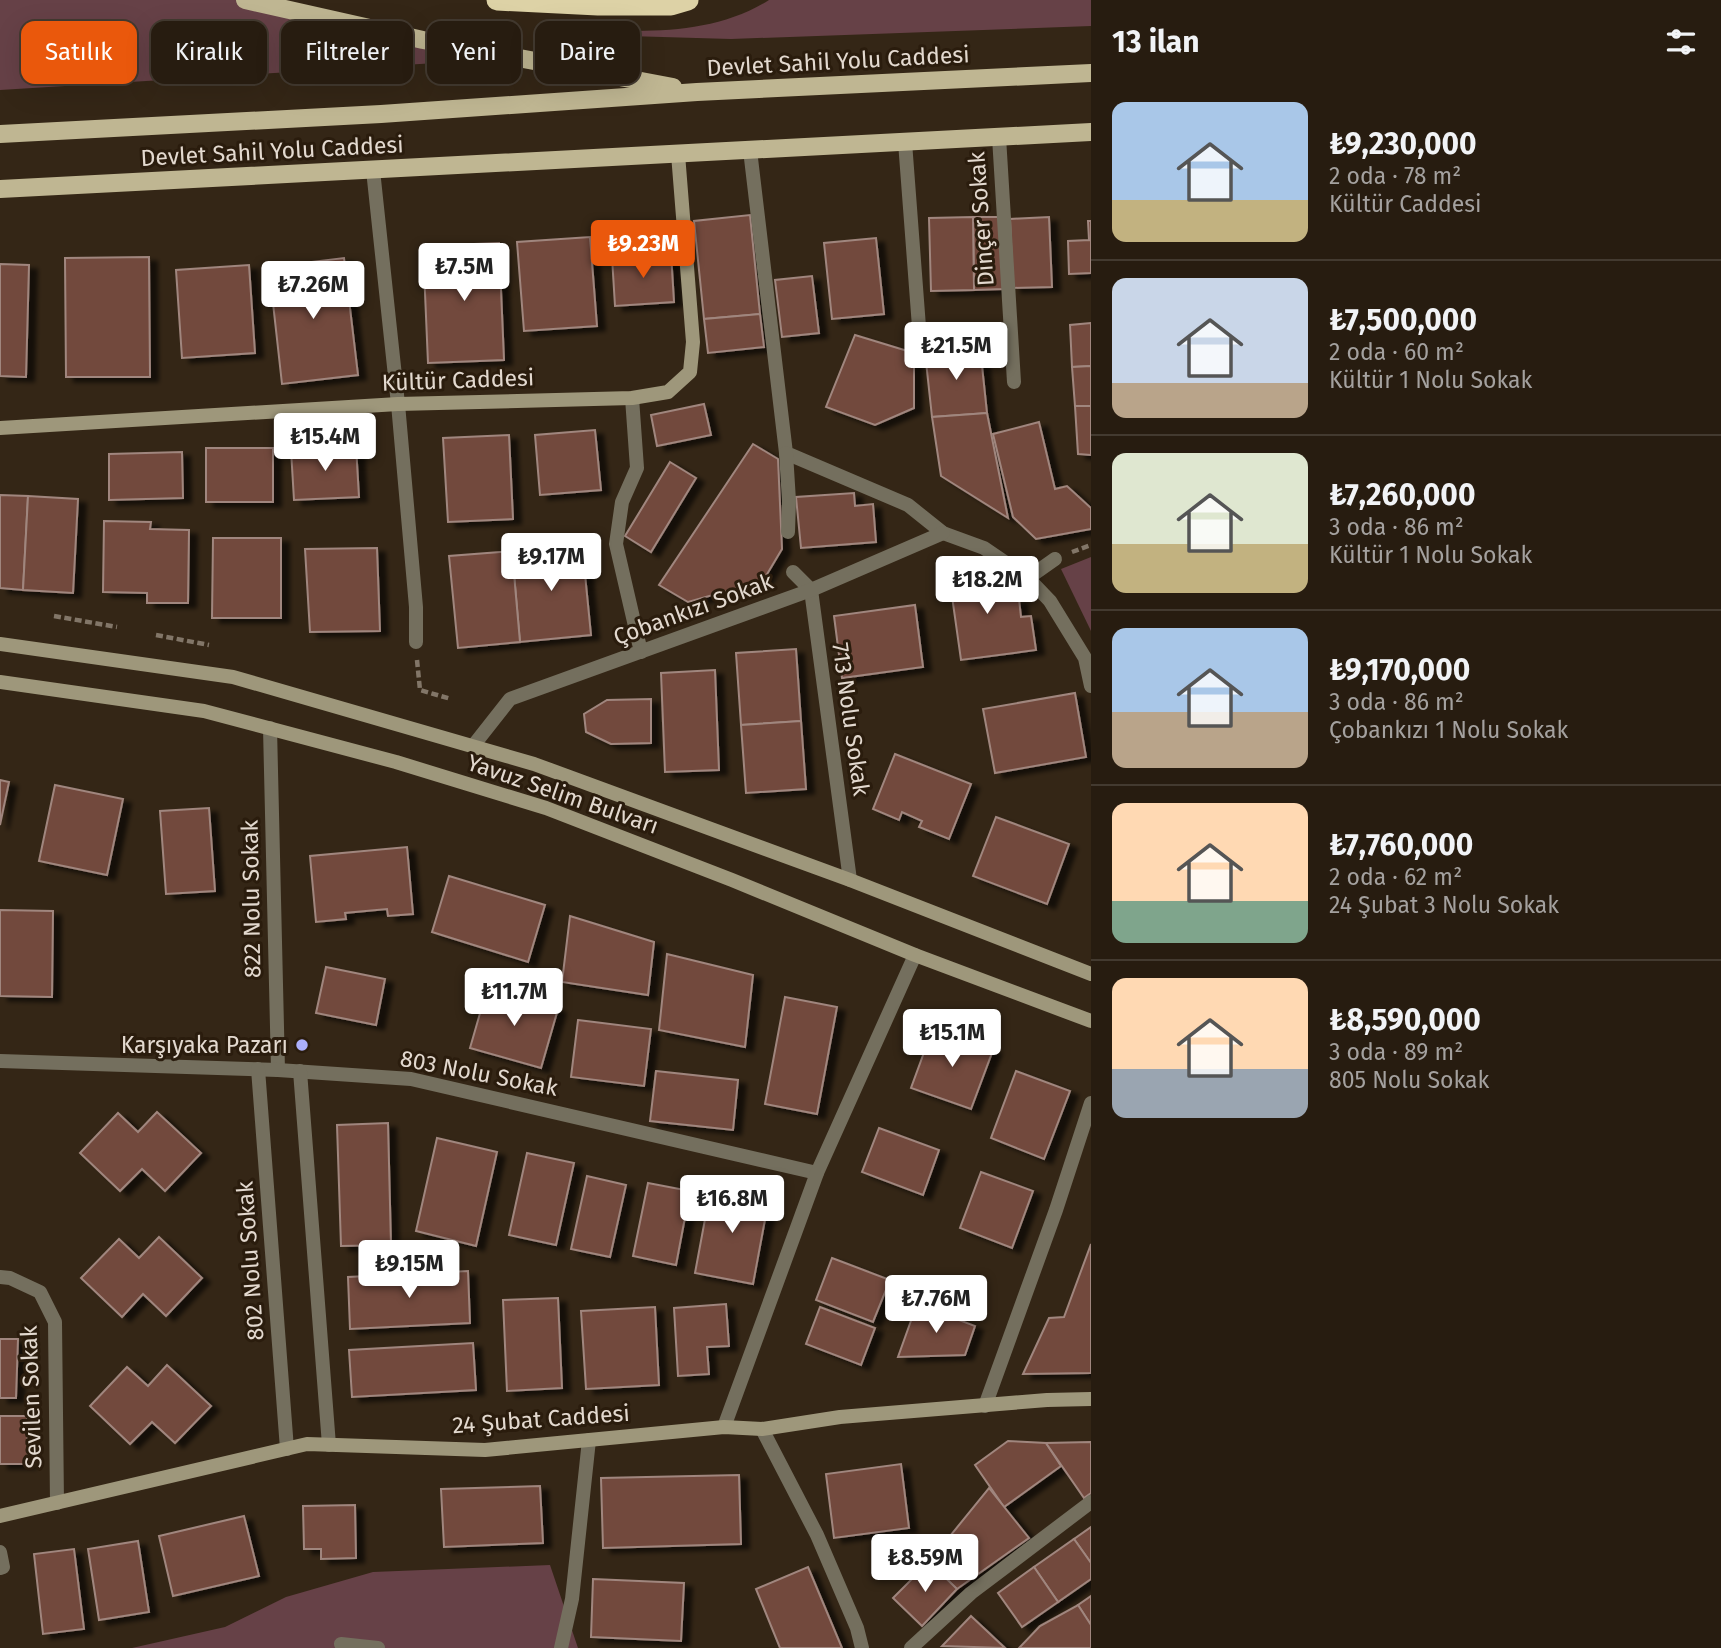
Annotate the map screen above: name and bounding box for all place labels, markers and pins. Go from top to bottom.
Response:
pin: ₺9.23M [586,220,700,280]
pin: ₺7.5M [415,244,513,303]
pin: ₺7.26M [256,262,370,321]
pin: ₺21.5M [899,322,1013,382]
pin: ₺15.4M [268,414,382,473]
pin: ₺9.17M [494,534,608,593]
pin: ₺18.2M [930,556,1044,616]
pin: ₺11.7M [457,968,571,1028]
pin: ₺15.1M [895,1010,1009,1069]
place label: Karşıyaka Pazarı [121,1031,288,1059]
marker: Karşıyaka Pazarı [294,1037,310,1053]
pin: ₺16.8M [675,1176,789,1235]
pin: ₺9.15M [352,1240,466,1300]
pin: ₺7.76M [879,1276,993,1335]
pin: ₺8.59M [868,1534,982,1594]

